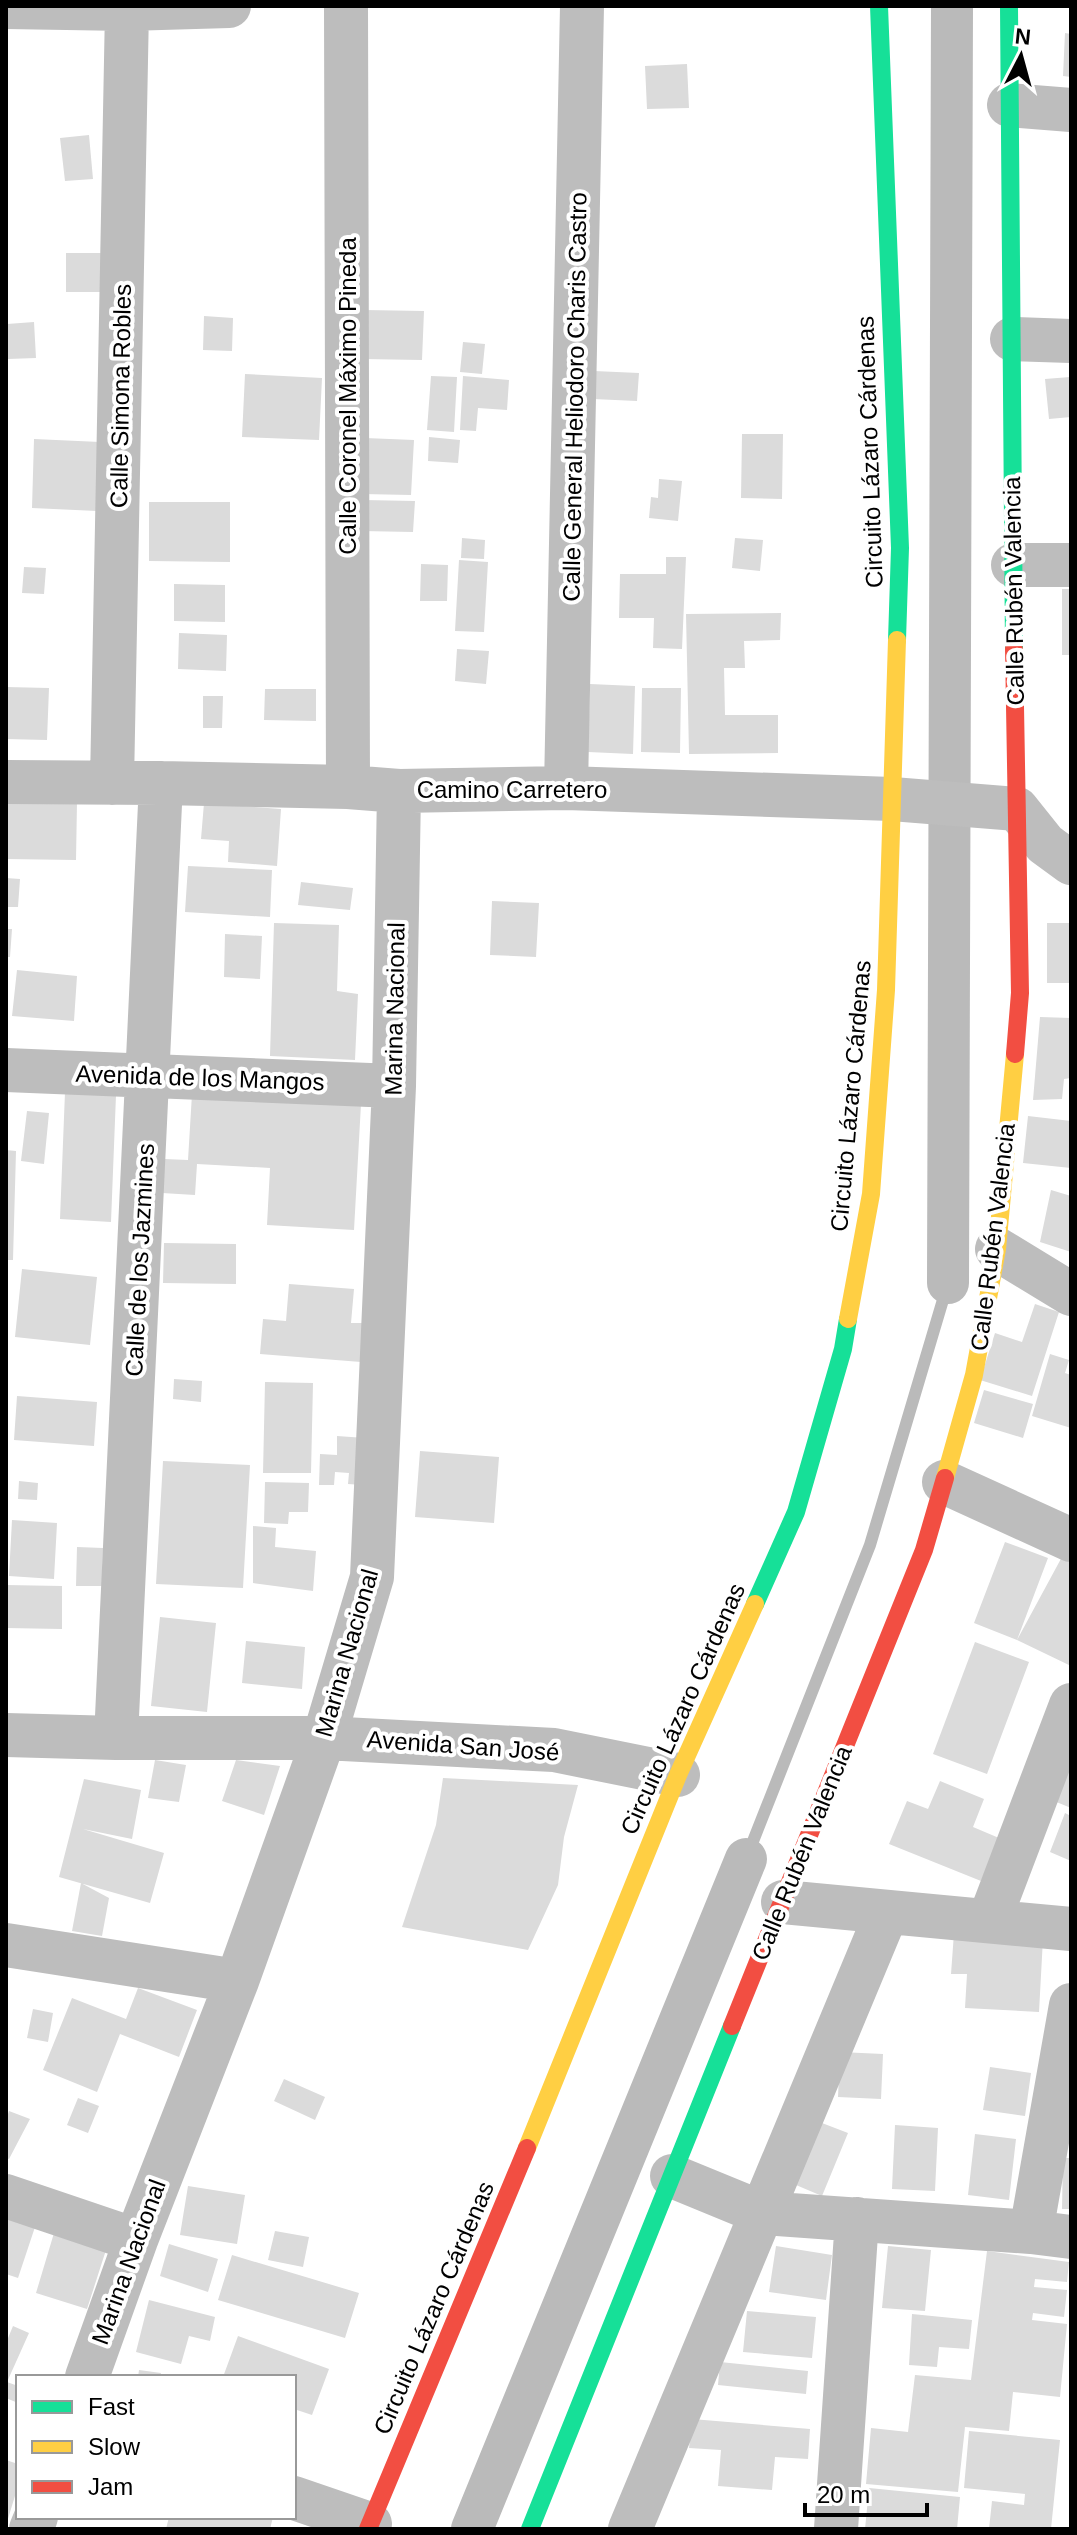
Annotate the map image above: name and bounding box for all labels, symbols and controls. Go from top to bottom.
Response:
north arrow [981,16,1061,96]
text: N [1014,23,1032,50]
street label: Calle General Heliodoro Charis Castro [557,192,592,602]
street label: Calle Coronel Máximo Pineda [334,237,361,555]
street label: Calle Simona Robles [105,284,136,508]
street label: Circuito Lázaro Cárdenas [851,316,888,588]
street label: Calle Rubén Valencia [998,476,1029,706]
street label: Camino Carretero [417,776,607,803]
street label: Marina Nacional [379,922,410,1096]
street label: Circuito Lázaro Cárdenas [825,959,876,1233]
street label: Avenida de los Mangos [75,1060,325,1095]
street label: Calle Rubén Valencia [965,1121,1020,1352]
street label: Calle de los Jazmines [120,1143,159,1377]
street label: Marina Nacional [310,1566,383,1740]
street label: Circuito Lázaro Cárdenas [615,1579,750,1839]
street label: Avenida San José [366,1725,560,1766]
street label: Calle Rubén Valencia [746,1741,857,1964]
street label: Marina Nacional [86,2176,171,2348]
street label: Circuito Lázaro Cárdenas [368,2177,499,2438]
legend [16,2375,296,2519]
text: Fast [88,2393,135,2420]
text: Slow [88,2433,141,2460]
scale bar [805,2467,927,2517]
text: Jam [88,2473,133,2500]
text: 20 m [817,2481,870,2508]

